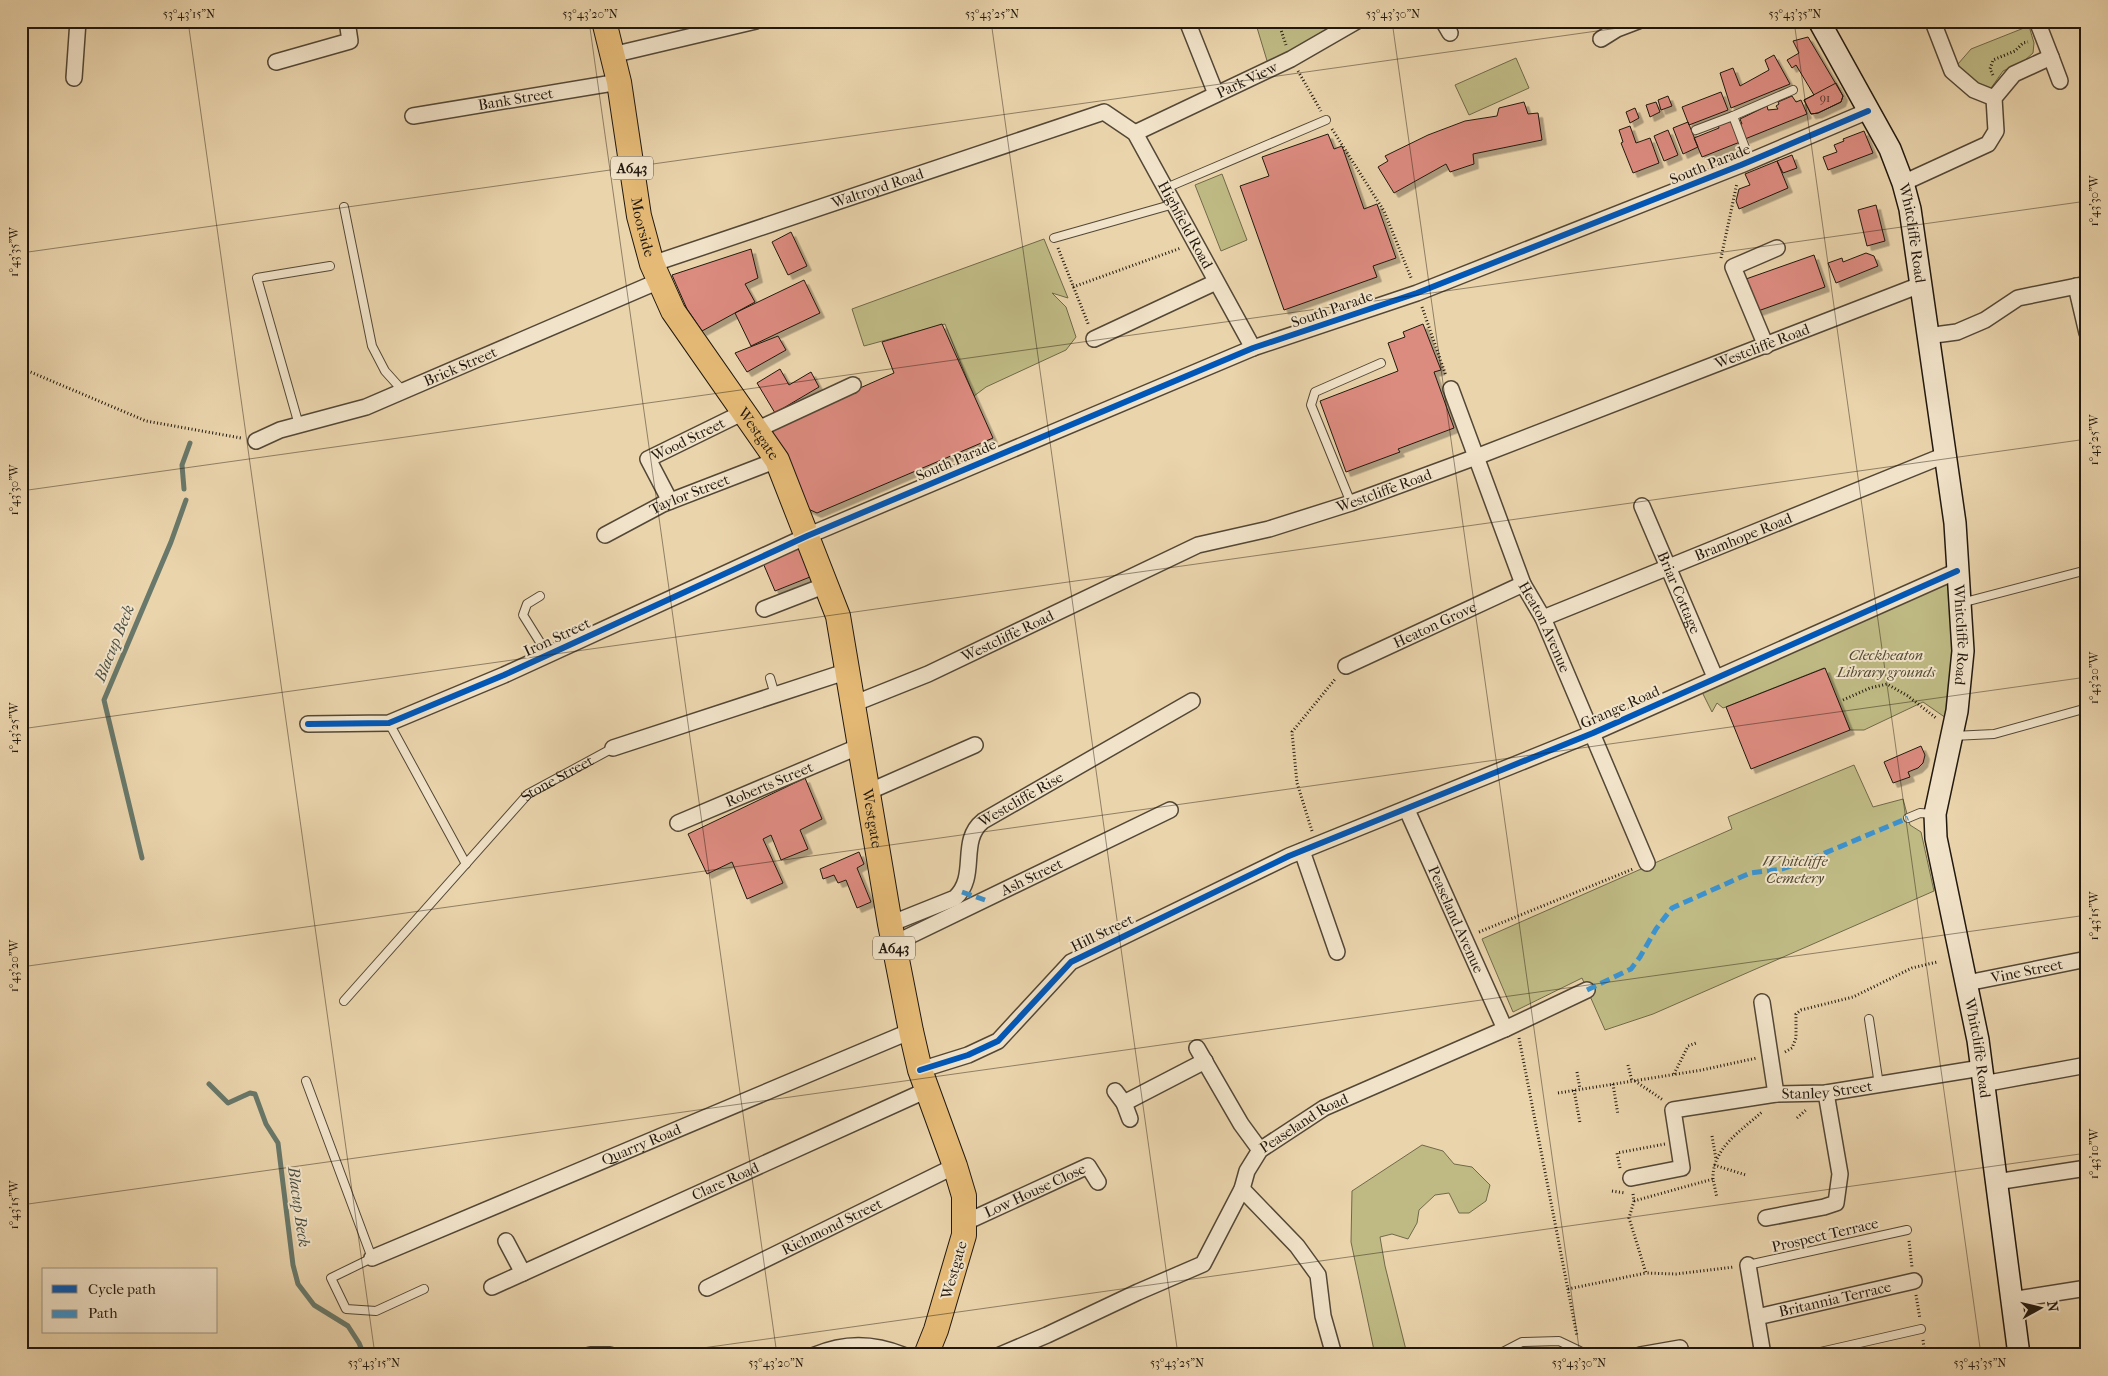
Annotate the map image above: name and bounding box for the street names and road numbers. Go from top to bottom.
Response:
street label: Park View [1214,57,1281,102]
street label: Bank Street [477,84,555,114]
street label: South Parade [1667,139,1753,188]
road number: A643 [611,156,653,180]
street label: Waltroyd Road [828,164,927,212]
street label: Highfield Road [1154,178,1217,272]
street label: Whitcliffe Road [1894,180,1930,285]
street label: Moorside [627,196,659,259]
street label: South Parade [1289,286,1376,331]
street label: Westcliffe Road [1711,319,1813,373]
street label: Brick Street [421,343,500,390]
street label: Westgate [733,403,783,464]
street label: Wood Street [647,413,728,466]
street label: South Parade [913,435,999,485]
street label: Westcliffe Road [1333,465,1435,516]
street label: Taylor Street [647,470,732,518]
street label: Bramhope Road [1692,509,1795,565]
street label: Briar Cottage [1653,549,1705,637]
street label: Heaton Avenue [1514,578,1574,676]
street label: Whitcliffe Road [1950,583,1972,687]
street label: Heaton Grove [1390,598,1480,652]
street label: Westcliffe Road [958,606,1057,666]
street label: Iron Street [521,614,594,660]
street label: Grange Road [1578,681,1663,732]
street label: Stone Street [517,751,597,805]
street label: Roberts Street [722,758,816,811]
street label: Westcliffe Rise [974,768,1067,831]
street label: Westgate [858,786,886,850]
street label: Ash Street [997,854,1066,900]
street label: Peaseland Avenue [1424,863,1488,976]
street label: Hill Street [1068,910,1137,956]
road number: A643 [873,936,915,960]
street label: Vine Street [1988,955,2065,987]
street label: Whitcliffe Road [1960,996,1995,1100]
street label: Stanley Street [1781,1077,1874,1103]
street label: Peaseland Road [1256,1089,1352,1157]
street label: Quarry Road [599,1120,684,1169]
street label: Clare Road [689,1158,762,1204]
street label: Low House Close [981,1159,1089,1221]
street label: Richmond Street [778,1194,886,1259]
street label: Prospect Terrace [1770,1214,1881,1256]
street label: Westgate [937,1238,971,1302]
street label: Britannia Terrace [1777,1277,1894,1321]

